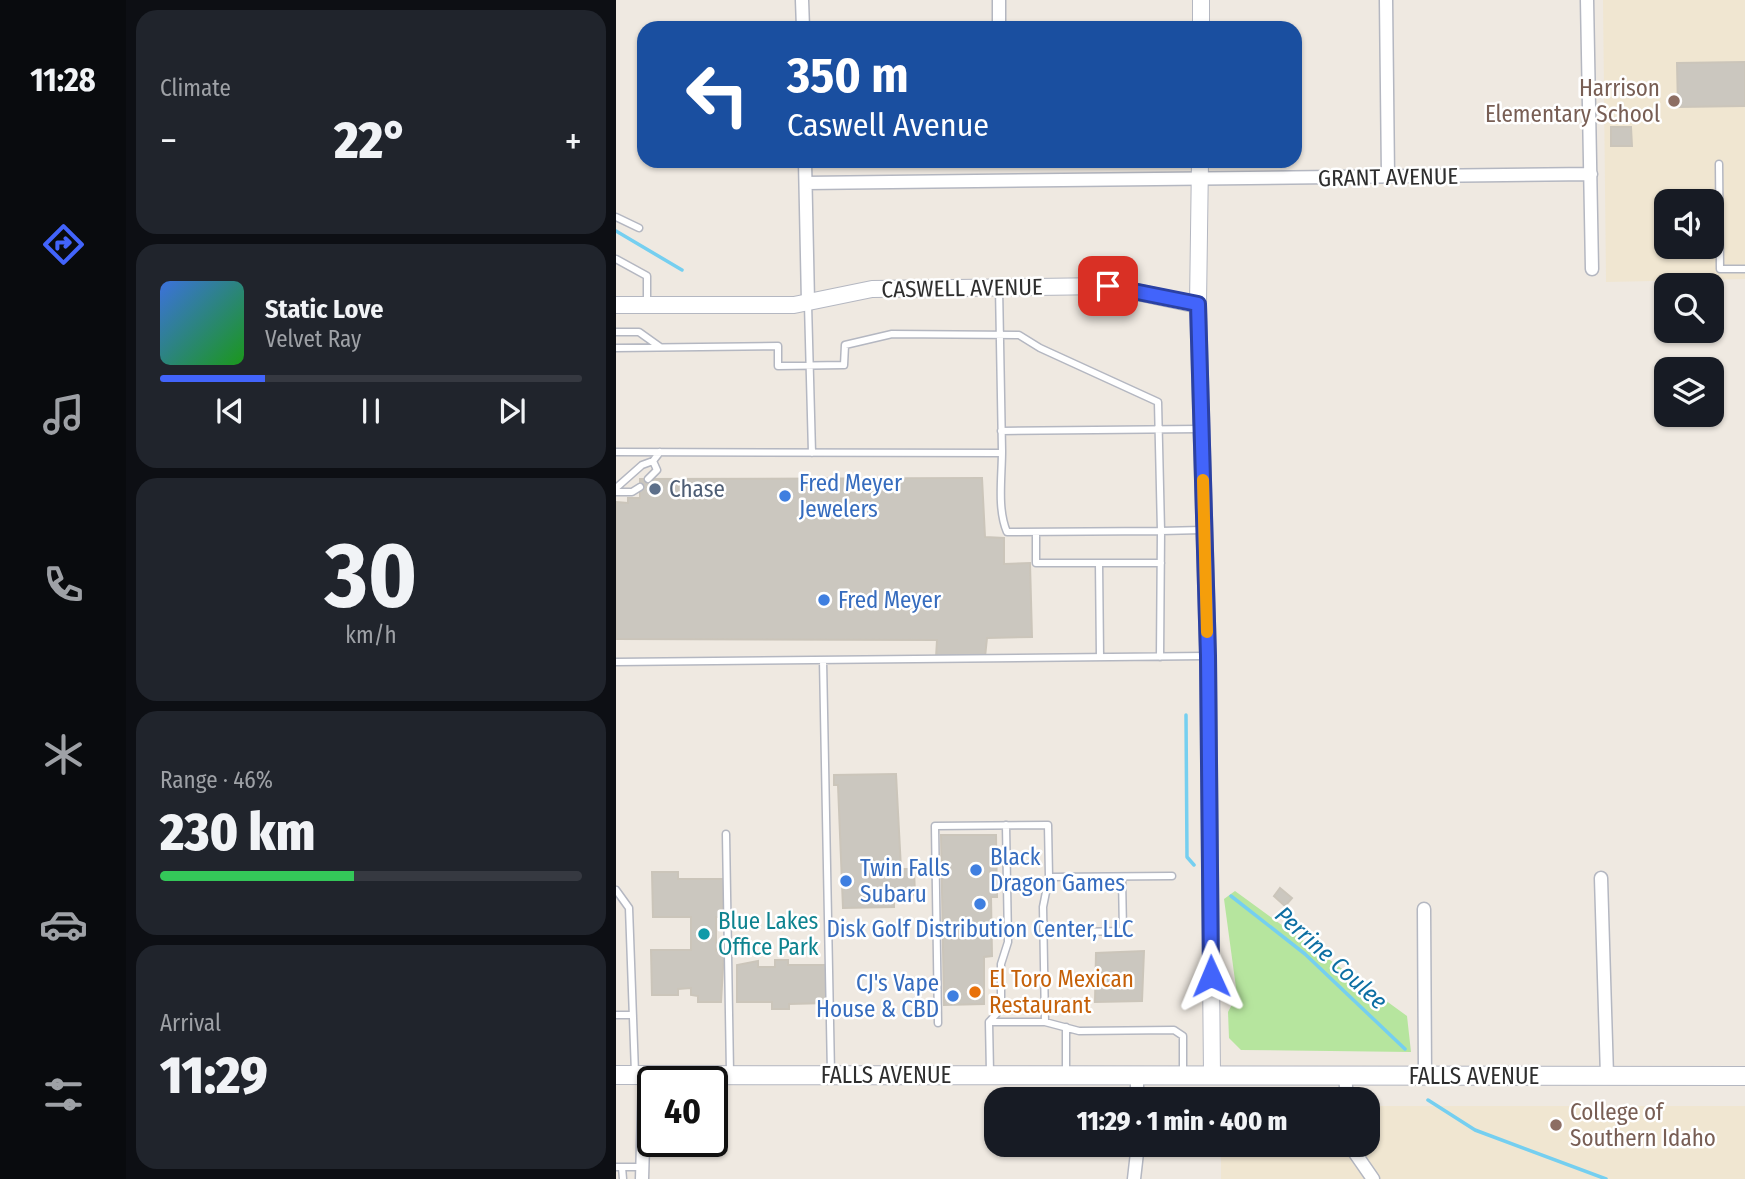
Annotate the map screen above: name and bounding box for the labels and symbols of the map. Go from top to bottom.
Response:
place label: Harrison Elementary School [1485,74,1660,128]
marker: Harrison Elementary School [1666,93,1682,109]
street label: GRANT AVENUE [1318,162,1458,192]
pin [1078,256,1138,316]
street label: CASWELL AVENUE [881,273,1043,303]
place label: Fred Meyer Jewelers [799,469,902,523]
place label: Chase [669,475,725,503]
marker: Chase [647,481,663,497]
marker: Fred Meyer Jewelers [777,488,793,504]
place label: Fred Meyer [838,586,941,614]
marker: Fred Meyer [816,592,832,608]
place label: Black Dragon Games [990,843,1125,897]
place label: Twin Falls Subaru [860,854,950,908]
marker: Black Dragon Games [968,862,984,878]
marker: Twin Falls Subaru [838,873,854,889]
marker: Disk Golf Distribution Center, LLC [972,896,988,912]
water label: Perrine Coulee [1269,901,1393,1015]
place label: Blue Lakes Office Park [718,907,819,961]
place label: Disk Golf Distribution Center, LLC [826,915,1134,943]
marker: Blue Lakes Office Park [696,926,712,942]
position arrow [1174,939,1248,1013]
place label: El Toro Mexican Restaurant [989,965,1134,1019]
place label: CJ's Vape House & CBD [816,969,939,1023]
marker: El Toro Mexican Restaurant [967,984,983,1000]
marker: CJ's Vape House & CBD [945,988,961,1004]
street label: FALLS AVENUE [821,1061,951,1089]
street label: FALLS AVENUE [1409,1062,1539,1090]
speed limit sign: 40 [637,1066,728,1157]
place label: College of Southern Idaho [1570,1098,1716,1152]
marker: College of Southern Idaho [1548,1117,1564,1133]

